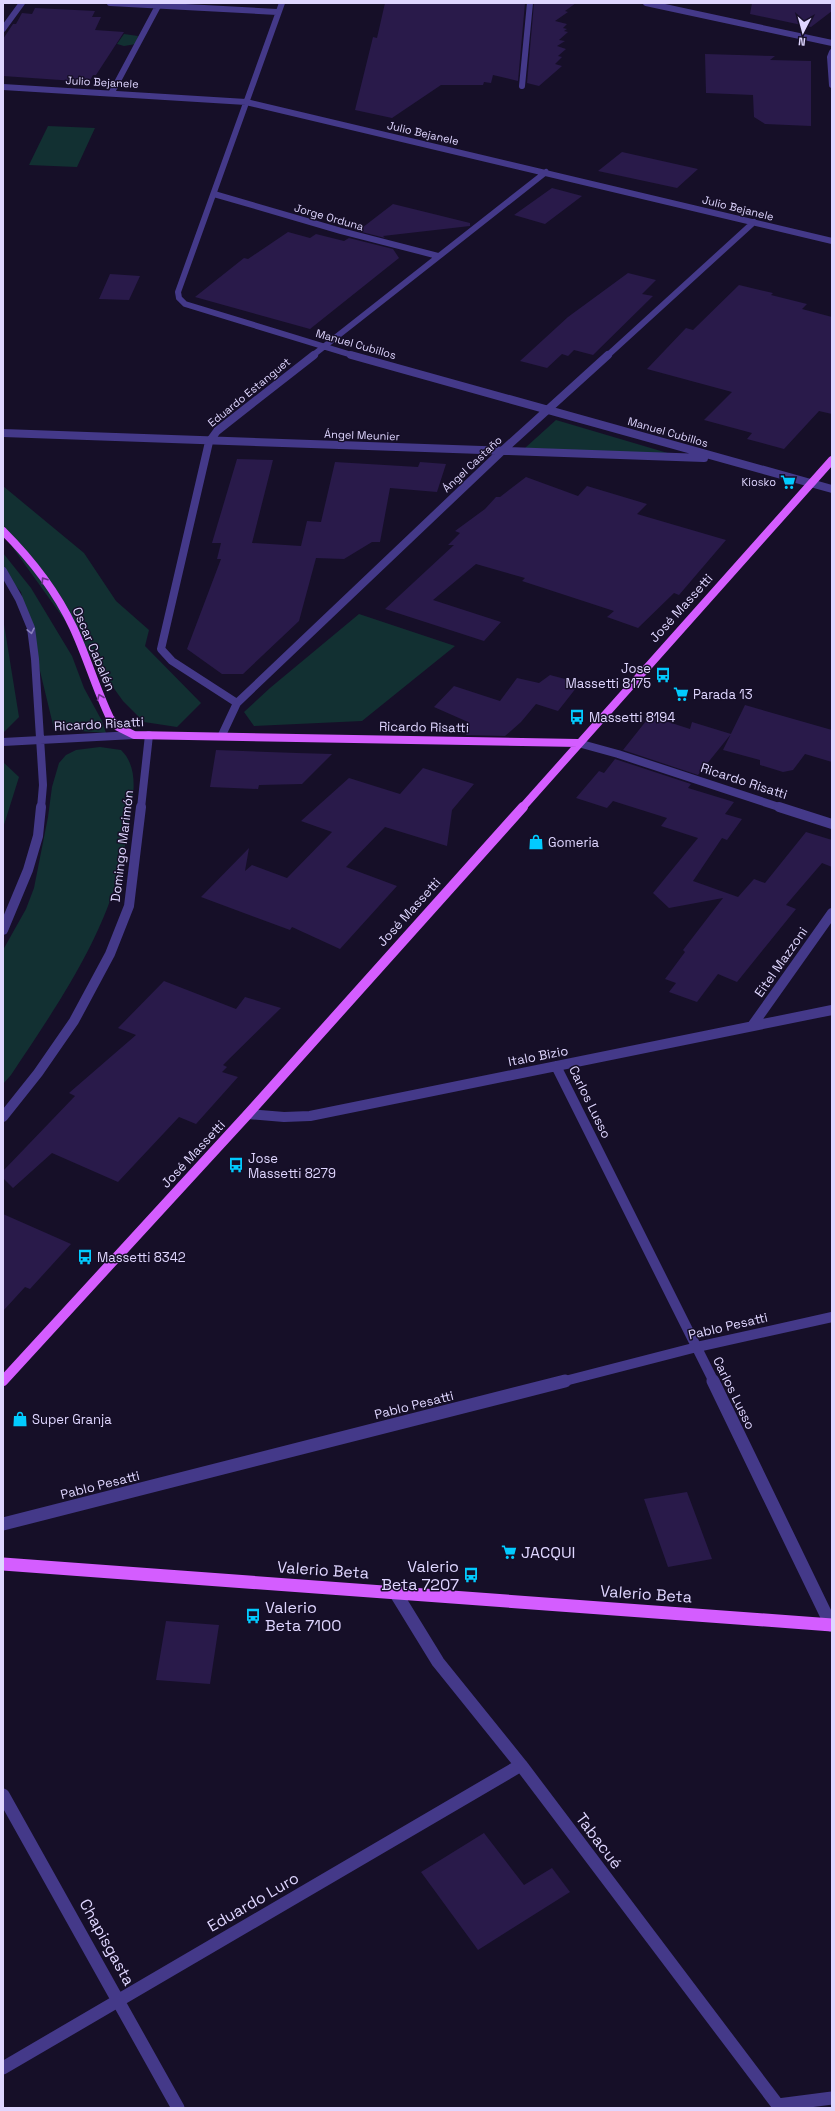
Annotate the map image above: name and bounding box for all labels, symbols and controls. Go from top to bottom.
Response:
north arrow [783,12,823,52]
text: N [798,35,806,49]
street label: Julio Bejanele [65,73,139,91]
street label: Julio Bejanele [386,118,460,148]
street label: Julio Bejanele [701,192,775,224]
street label: Jorge Orduna [293,200,366,234]
street label: Manuel Cubillos [314,326,398,362]
street label: Eduardo Estanguet [205,354,293,430]
street label: Manuel Cubillos [626,414,710,450]
street label: Ángel Meunier [324,427,400,443]
street label: Ángel Castaño [439,433,505,495]
supermarket icon: Kiosko [779,473,797,491]
place label: Kiosko [742,475,776,489]
street label: José Massetti [646,570,716,646]
one-way arrow [41,577,49,584]
street label: Oscar Cabalén [69,604,119,694]
one-way arrow [26,628,34,634]
place label: Jose Massetti 8175 [566,660,651,692]
bus stop icon: Jose Massetti 8175 [654,666,672,684]
supermarket icon: Parada 13 [672,685,690,703]
place label: Parada 13 [693,686,753,703]
one-way arrow [97,693,105,700]
bus stop icon: Massetti 8194 [568,708,586,726]
place label: Massetti 8194 [589,709,675,726]
street label: Ricardo Risatti [54,713,144,735]
street label: Ricardo Risatti [379,718,469,736]
street label: Ricardo Risatti [699,759,789,803]
street label: Domingo Marimón [107,789,137,903]
shop icon: Gomeria [527,833,545,851]
place label: Gomeria [548,834,600,851]
street label: José Massetti [374,874,444,950]
street label: Eitel Mazzoni [751,924,811,1000]
street label: Italo Bizio [506,1042,570,1070]
street label: Carlos Lusso [565,1063,615,1141]
street label: José Massetti [157,1116,229,1192]
place label: Jose Massetti 8279 [248,1150,336,1182]
bus stop icon: Jose Massetti 8279 [227,1156,245,1174]
bus stop icon: Massetti 8342 [76,1248,94,1266]
place label: Massetti 8342 [97,1249,186,1266]
street label: Pablo Pesatti [687,1309,769,1343]
street label: Carlos Lusso [709,1354,759,1432]
street label: Pablo Pesatti [373,1387,455,1423]
shop icon: Super Granja [11,1410,29,1428]
place label: Super Granja [32,1411,112,1428]
street label: Pablo Pesatti [59,1467,141,1503]
place label: JACQUI [521,1542,575,1563]
supermarket icon: JACQUI [500,1543,518,1561]
street label: Valerio Beta [276,1556,370,1584]
place label: Valerio Beta 7207 [381,1556,459,1595]
bus stop icon: Valerio Beta 7207 [462,1566,480,1584]
street label: Valerio Beta [599,1580,693,1608]
place label: Valerio Beta 7100 [265,1597,341,1636]
bus stop icon: Valerio Beta 7100 [244,1607,262,1625]
street label: Tabacué [571,1809,627,1873]
street label: Eduardo Luro [203,1867,303,1937]
street label: Chapisgasta [75,1895,139,1989]

